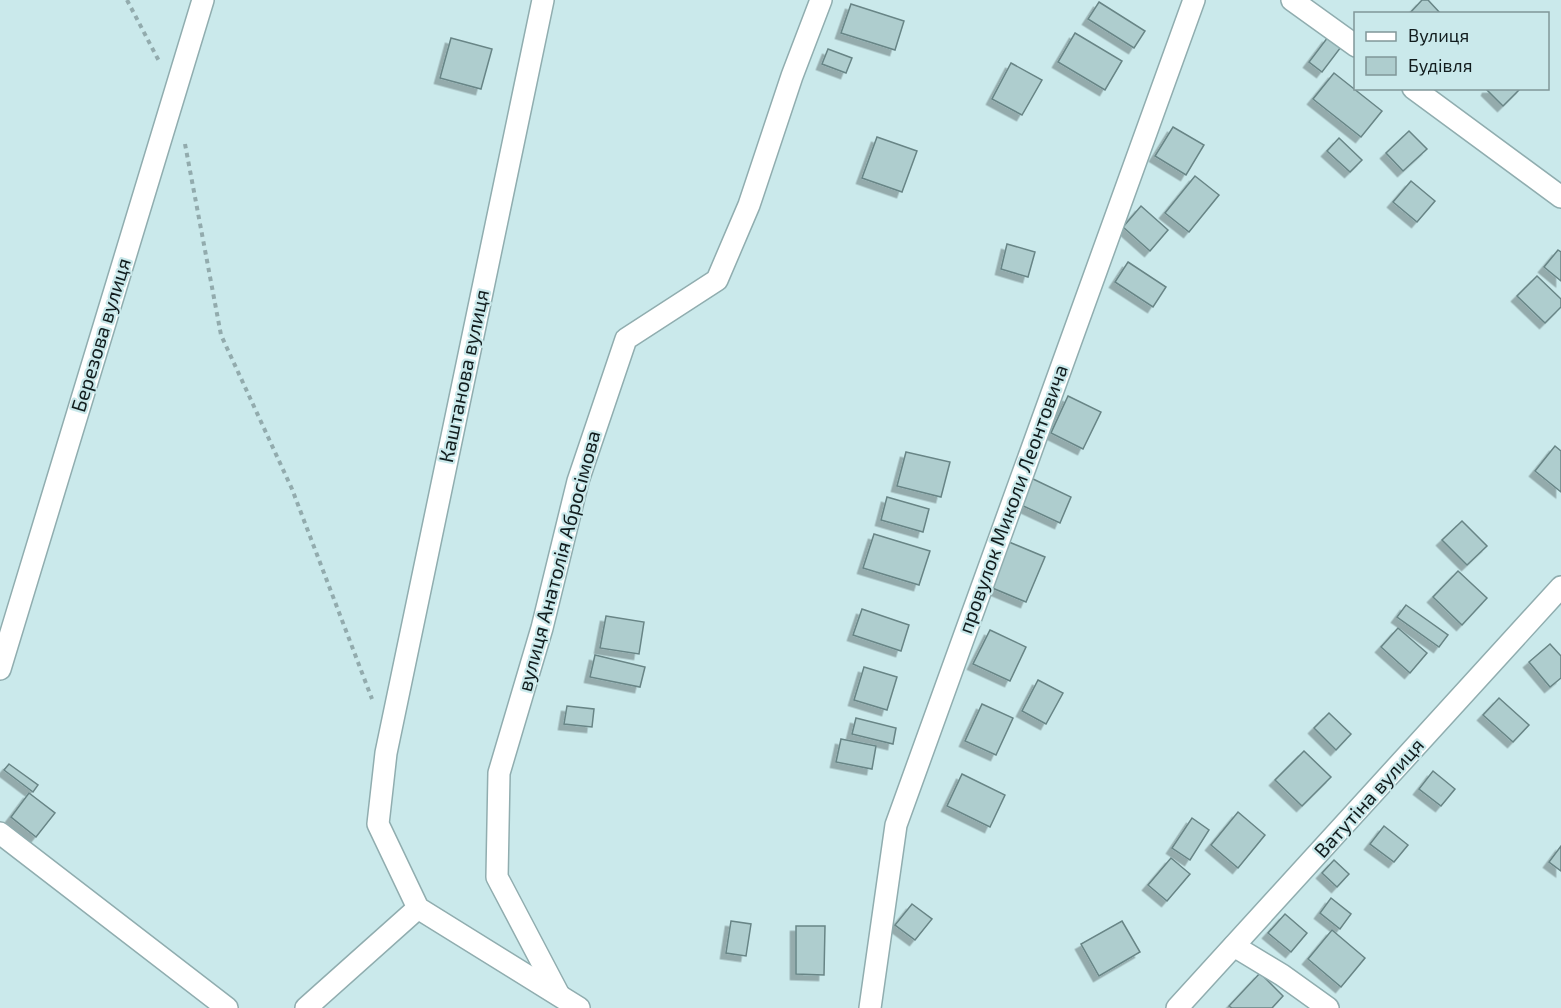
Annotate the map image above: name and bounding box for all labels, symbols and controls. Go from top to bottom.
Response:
legend [1354,12,1549,90]
text: Вулиця [1408,24,1469,46]
text: Будівля [1408,54,1472,76]
street label: Березова вулиця [65,255,136,415]
street label: Каштанова вулиця [433,287,494,465]
street label: провулок Миколи Леонтовича [952,361,1073,637]
street label: вулиця Анатолія Абросімова [512,428,605,694]
street label: Ватутіна вулиця [1308,733,1429,863]

